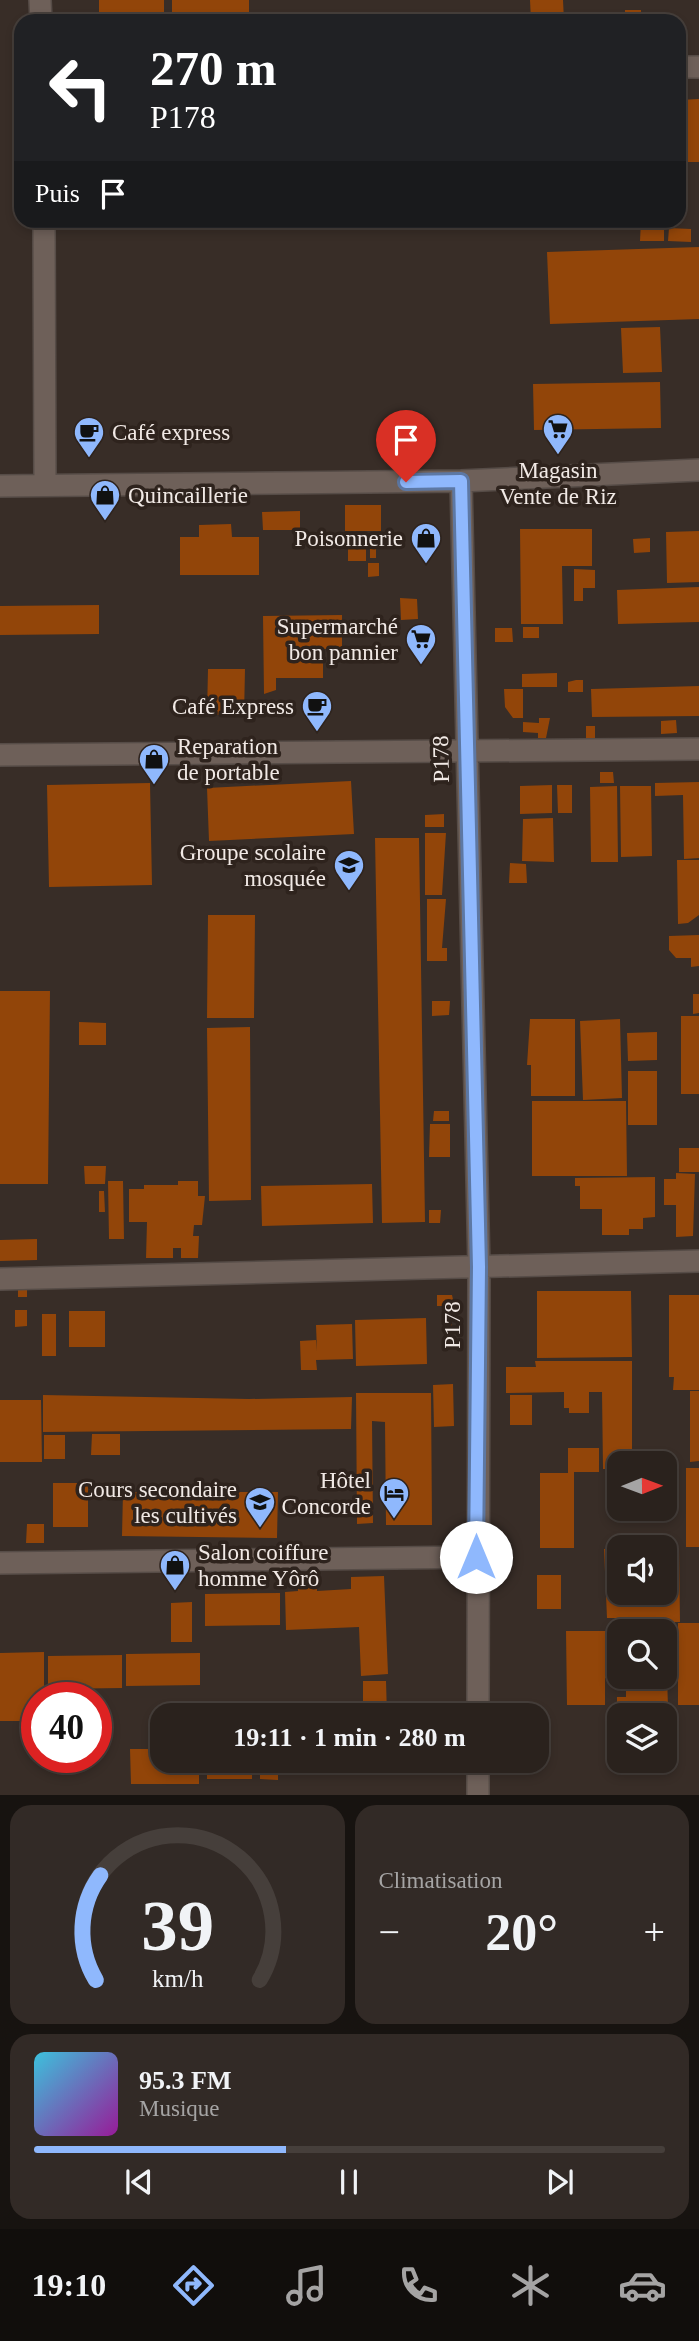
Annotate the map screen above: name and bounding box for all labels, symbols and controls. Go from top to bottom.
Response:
text: 270 m [150,41,277,96]
icon: left [35,42,126,133]
text: P178 [150,99,216,135]
icon: arrive [94,175,132,213]
text: Puis [35,179,80,208]
pin [376,410,436,482]
supermarket icon: Magasin Vente de Riz [541,412,575,456]
cafe icon: Café express [72,415,106,459]
place label: Café express [112,420,230,445]
icon: arrive [387,421,425,459]
place label: Magasin Vente de Riz [499,458,617,509]
shop icon: Quincaillerie [88,478,122,522]
place label: Quincaillerie [128,483,248,508]
shop icon: Poisonnerie [409,521,443,565]
place label: Poisonnerie [294,526,403,551]
place label: Supermarché bon pannier [277,614,398,665]
supermarket icon: Supermarché bon pannier [404,622,438,666]
cafe icon: Café Express [300,689,334,733]
place label: Café Express [172,694,294,719]
place label: Reparation de portable [177,734,280,785]
street label: P178 [428,735,454,783]
shop icon: Reparation de portable [137,742,171,786]
place label: Groupe scolaire mosquée [180,840,326,891]
school or university icon: Groupe scolaire mosquée [332,848,366,892]
street label: P178 [440,1301,465,1349]
north arrow [607,1451,677,1521]
map controls [607,1451,677,1773]
place label: Hôtel Concorde [282,1468,371,1519]
hotel icon: Hôtel Concorde [377,1476,411,1520]
place label: Cours secondaire les cultivés [78,1477,237,1528]
school or university icon: Cours secondaire les cultivés [243,1485,277,1529]
position arrow [439,1520,513,1594]
button: sound [607,1535,677,1605]
place label: Salon coiffure homme Yôrô [198,1540,329,1591]
shop icon: Salon coiffure homme Yôrô [158,1548,192,1592]
button: search [607,1619,677,1689]
speed limit sign: 40 [21,1682,112,1773]
button: layers [607,1703,677,1773]
text: 19:11 · 1 min · 280 m [233,1723,466,1752]
text: Climatisation [379,1868,502,1893]
text: 39 [141,1886,214,1967]
text: 20° [485,1904,558,1961]
text: − [379,1911,400,1953]
text: + [644,1911,665,1953]
text: km/h [152,1965,203,1992]
text: 95.3 FM [139,2066,231,2095]
text: Musique [139,2096,220,2121]
icon: previous [120,2163,158,2201]
icon: pause [330,2163,368,2201]
icon: next [541,2163,579,2201]
icon: directions [169,2261,218,2310]
icon: music [282,2261,331,2310]
icon: phone [394,2261,443,2310]
icon: climate [506,2261,555,2310]
icon: car [618,2261,667,2310]
text: 19:10 [32,2267,106,2303]

